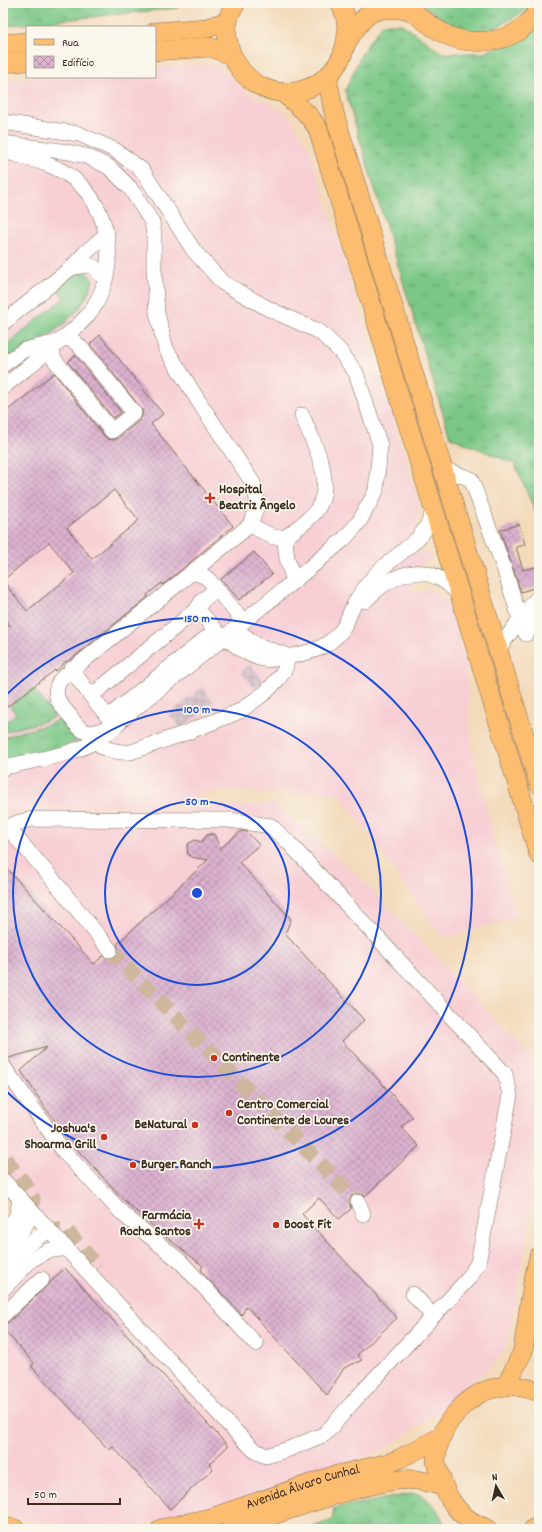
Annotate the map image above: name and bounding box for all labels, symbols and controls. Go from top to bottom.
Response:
legend [26,26,156,78]
text: Rua [62,35,79,52]
text: Edifício [62,55,94,72]
place label: Hospital Beatriz Ângelo [219,480,295,516]
marker: Hospital Beatriz Ângelo [204,492,216,504]
text: 150 m [184,611,210,628]
text: 100 m [184,702,210,719]
text: 50 m [185,794,209,811]
centre of rings [190,886,204,900]
place label: Continente [222,1048,280,1068]
marker: Continente [209,1053,219,1063]
place label: Centro Comercial Continente de Loures [237,1095,349,1131]
marker: Centro Comercial Continente de Loures [224,1108,234,1118]
place label: BeNatural [134,1115,188,1135]
place label: Joshua's Shoarma Grill [25,1119,97,1155]
marker: BeNatural [190,1120,200,1130]
marker: Joshua's Shoarma Grill [99,1132,109,1142]
place label: Burger Ranch [141,1155,212,1175]
marker: Burger Ranch [128,1160,138,1170]
place label: Farmácia Rocha Santos [120,1206,192,1242]
place label: Boost Fit [284,1215,332,1235]
marker: Farmácia Rocha Santos [194,1219,204,1229]
marker: Boost Fit [271,1220,281,1230]
street label: Avenida Álvaro Cunhal [243,1460,362,1515]
north arrow [476,1466,516,1506]
text: N [491,1470,499,1486]
scale bar [28,1480,120,1506]
text: 50 m [34,1487,57,1504]

